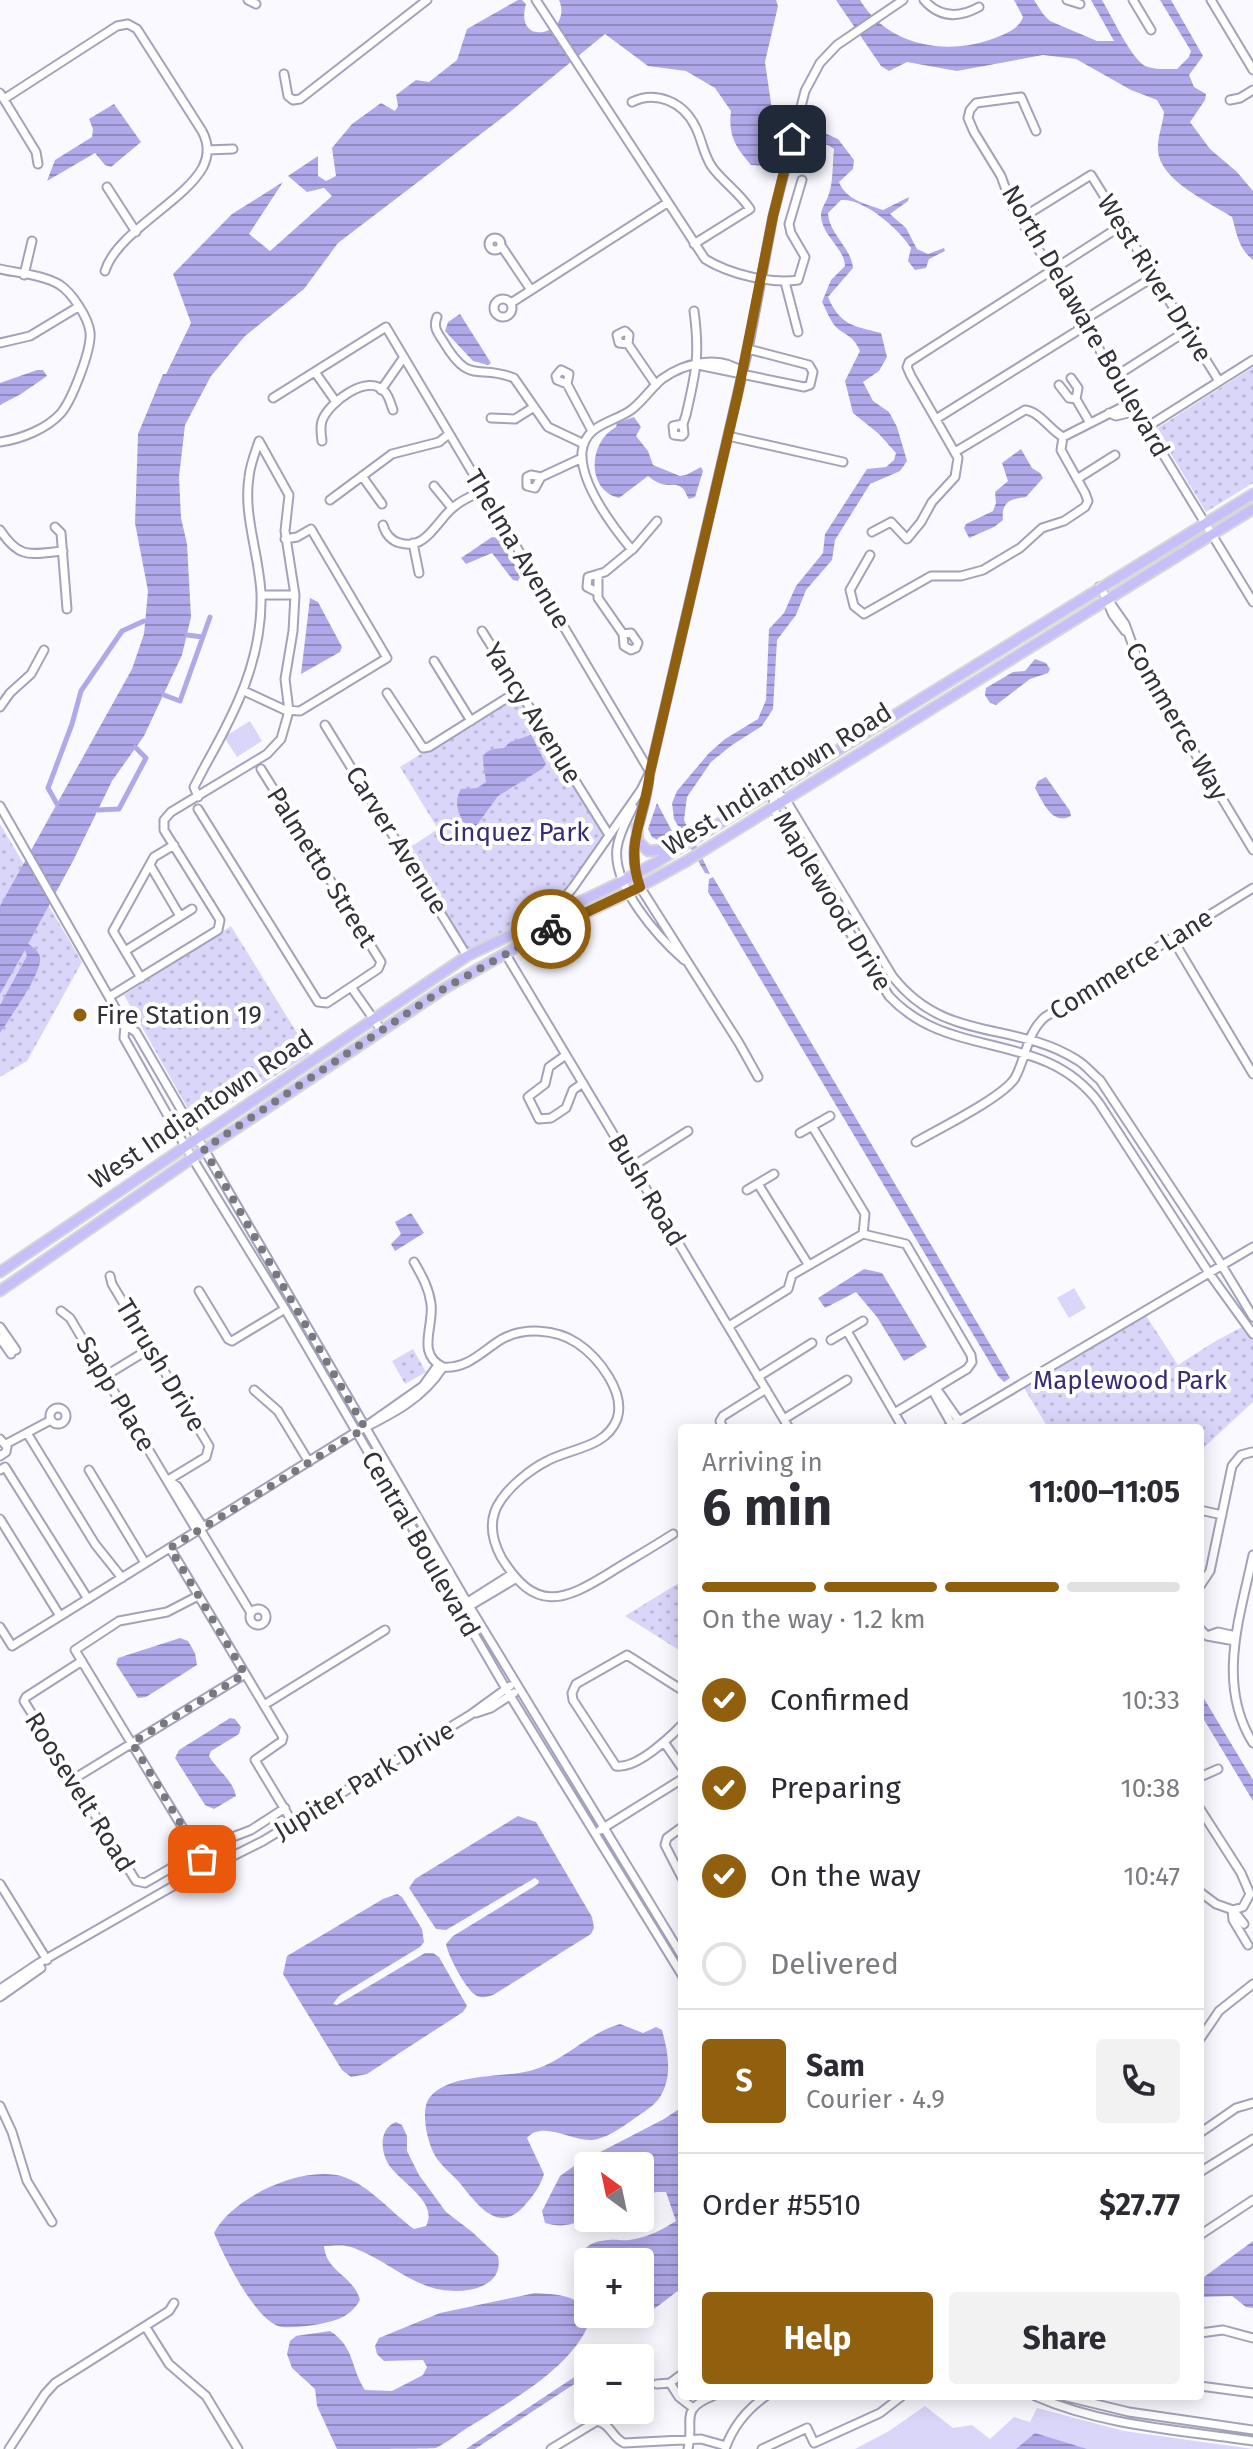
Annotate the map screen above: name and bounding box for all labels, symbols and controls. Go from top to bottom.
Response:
pin [758,105,826,173]
icon: home [770,117,814,161]
street label: North Delaware Boulevard [995,180,1176,463]
street label: West River Drive [1091,189,1218,368]
street label: Thelma Avenue [458,464,577,634]
street label: Yancy Avenue [477,637,588,789]
street label: Commerce Way [1119,637,1234,806]
street label: West Indiantown Road [657,696,897,862]
street label: Carver Avenue [339,761,454,920]
street label: Palmetto Street [260,782,383,953]
street label: Maplewood Drive [767,806,898,997]
park label: Cinquez Park [438,817,590,848]
courier [511,889,591,969]
street label: Commerce Lane [1044,902,1219,1027]
icon: bike [529,907,573,951]
place label: Fire Station 19 [96,1000,262,1031]
marker: Fire Station 19 [71,1006,89,1024]
street label: West Indiantown Road [83,1023,319,1196]
street label: Bush Road [601,1129,692,1252]
street label: Thrush Drive [109,1293,212,1437]
street label: Sapp Place [69,1331,162,1457]
park label: Maplewood Park [1033,1365,1228,1396]
street label: Central Boulevard [355,1446,486,1643]
text: Arriving in [702,1447,823,1478]
text: 11:00–11:05 [1029,1474,1180,1510]
text: 6 min [702,1476,832,1539]
text: On the way · 1.2 km [702,1604,926,1635]
icon: check [702,1678,746,1722]
text: Confirmed [770,1682,910,1718]
text: 10:33 [1122,1685,1180,1716]
street label: Roosevelt Road [18,1707,141,1878]
street label: Jupiter Park Drive [268,1714,460,1846]
icon: check [702,1766,746,1810]
text: Preparing [770,1770,901,1806]
text: 10:38 [1120,1773,1180,1804]
pin [168,1825,236,1893]
icon: bag [180,1837,224,1881]
icon: check [702,1854,746,1898]
text: On the way [770,1858,921,1894]
text: 10:47 [1123,1861,1180,1892]
text: Delivered [770,1946,899,1982]
button: phone [1096,2039,1180,2123]
text: Sam [806,2048,865,2084]
text: S [735,2063,753,2099]
text: Courier · 4.9 [806,2084,945,2115]
north arrow [574,2152,654,2232]
map controls [574,2152,654,2424]
text: Order #5510 [702,2187,861,2223]
text: $27.77 [1099,2187,1180,2223]
button: + [574,2248,654,2328]
button: Help [702,2292,933,2384]
button: Share [949,2292,1180,2384]
button: − [574,2344,654,2424]

